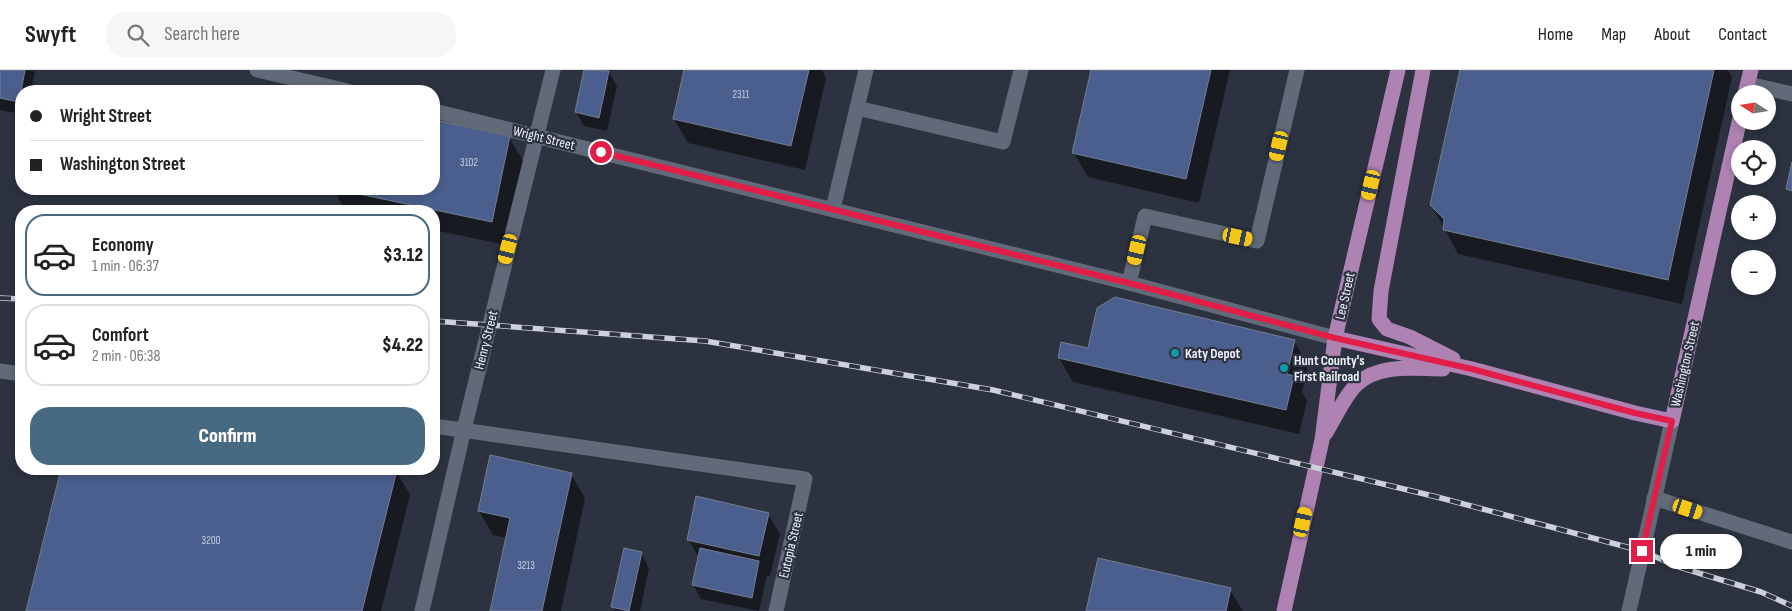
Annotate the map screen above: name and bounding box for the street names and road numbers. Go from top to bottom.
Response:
street label: Wright Street [511,122,577,154]
street label: Lee Street [1331,271,1359,321]
street label: Henry Street [470,309,502,371]
street label: Washington Street [1667,320,1703,408]
street label: Eutopia Street [775,510,807,580]

